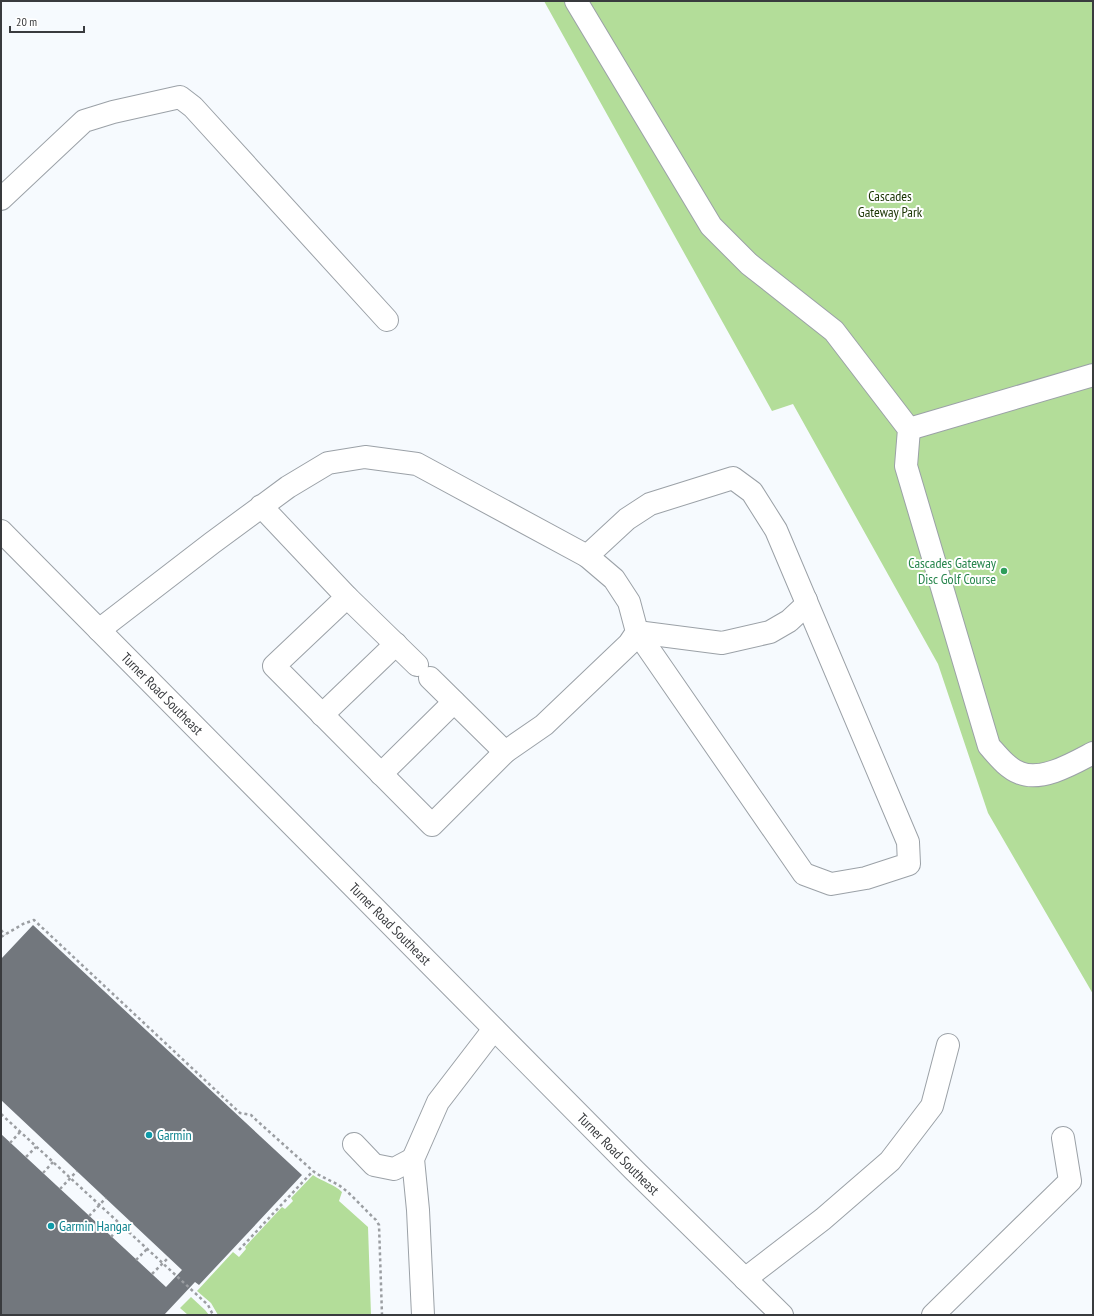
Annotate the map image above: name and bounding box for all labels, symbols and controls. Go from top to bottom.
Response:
scale bar [10,8,84,34]
text: 20 m [16,14,37,29]
park label: Cascades Gateway Park [858,187,923,221]
place label: Cascades Gateway Disc Golf Course [908,554,997,588]
marker: Cascades Gateway Disc Golf Course [999,566,1009,576]
street label: Turner Road Southeast [117,649,207,739]
street label: Turner Road Southeast [345,879,435,969]
street label: Turner Road Southeast [574,1109,663,1199]
place label: Garmin [157,1126,192,1144]
marker: Garmin [144,1130,154,1140]
place label: Garmin Hangar [59,1217,131,1235]
marker: Garmin Hangar [46,1221,56,1231]

